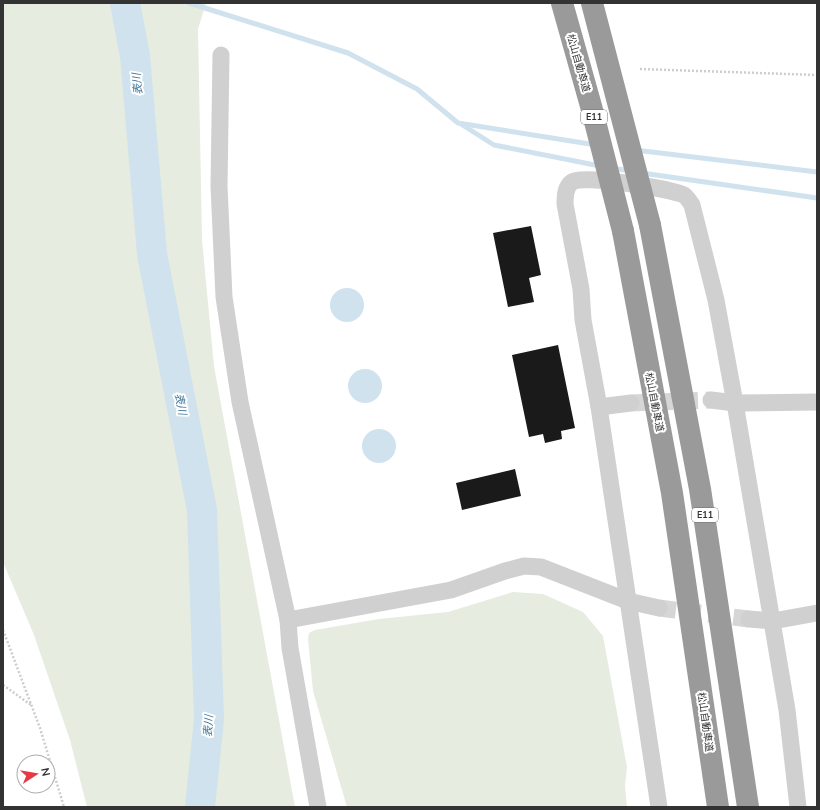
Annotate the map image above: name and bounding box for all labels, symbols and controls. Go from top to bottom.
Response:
street label: 松山自動車道 [563,33,593,94]
water label: 表川 [129,71,146,96]
road number: E11 [581,110,607,124]
street label: 松山自動車道 [641,371,667,433]
water label: 表川 [171,392,190,417]
road number: E11 [692,508,718,522]
street label: 松山自動車道 [694,691,716,753]
water label: 表川 [200,714,217,738]
north arrow [16,754,56,794]
text: N [37,766,53,778]

